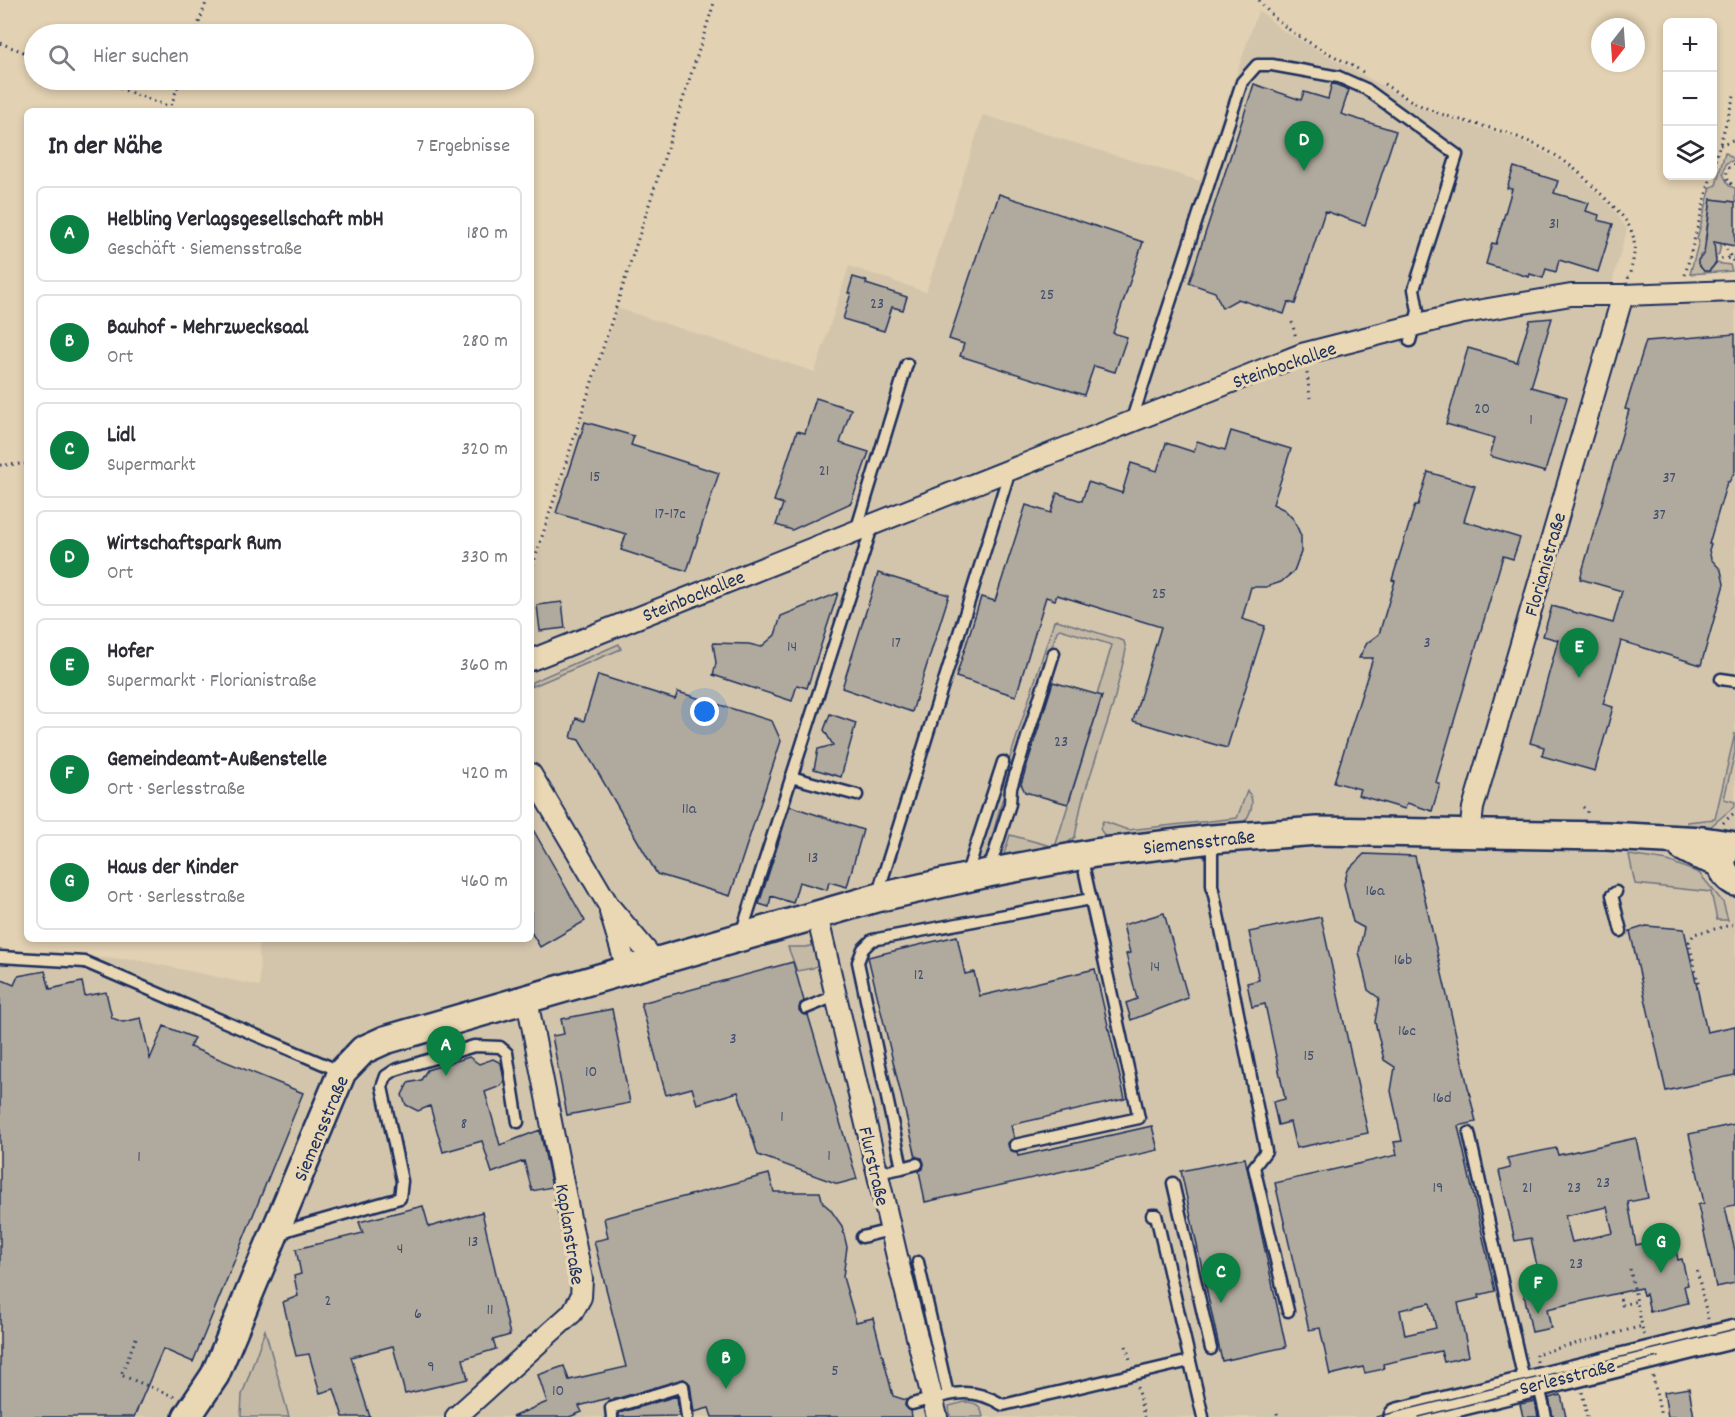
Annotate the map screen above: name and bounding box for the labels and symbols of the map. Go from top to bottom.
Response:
north arrow [1591,18,1645,72]
pin: D [1284,122,1324,171]
house number: 31 [1549,213,1559,236]
house number: 25 [1040,284,1054,307]
house number: 23 [870,293,884,316]
street label: Steinbockallee [1229,336,1341,398]
house number: 20 [1474,398,1490,421]
house number: 1 [1529,409,1533,432]
house number: 21 [819,460,829,483]
house number: 15 [590,466,600,489]
house number: 37 [1662,467,1676,490]
house number: 17-17c [654,503,686,526]
house number: 37 [1652,504,1666,527]
street label: Florianistraße [1519,509,1575,620]
street label: Steinbockallee [639,564,750,631]
house number: 25 [1152,583,1166,606]
pin: E [1560,628,1598,678]
house number: 17 [891,632,901,655]
house number: 3 [1423,632,1431,655]
house number: 14 [787,636,797,659]
your location [690,697,719,726]
house number: 23 [1054,731,1068,754]
house number: 11a [682,798,697,821]
street label: Siemensstraße [1142,824,1257,864]
house number: 13 [808,847,818,870]
house number: 16a [1366,880,1385,903]
house number: 16b [1394,949,1412,972]
house number: 14 [1150,956,1160,979]
house number: 12 [914,964,924,987]
house number: 16c [1398,1020,1416,1043]
pin: A [426,1026,466,1076]
house number: 3 [729,1028,737,1051]
house number: 15 [1304,1045,1314,1068]
house number: 10 [585,1061,597,1084]
street label: Siemensstraße [288,1072,358,1186]
house number: 16d [1433,1087,1451,1110]
house number: 1 [780,1106,784,1129]
house number: 8 [461,1113,467,1136]
street label: Flurstraße [849,1124,895,1209]
house number: 1 [827,1145,831,1168]
house number: 1 [137,1146,141,1169]
house number: 23 [1596,1172,1610,1195]
house number: 19 [1433,1177,1443,1200]
house number: 21 [1522,1177,1532,1200]
house number: 23 [1567,1177,1581,1200]
street label: Kaplanstraße [546,1182,590,1287]
pin: G [1642,1224,1680,1273]
house number: 13 [468,1231,478,1254]
house number: 4 [397,1238,403,1261]
house number: 23 [1569,1253,1583,1276]
pin: C [1202,1254,1240,1303]
pin: F [1518,1264,1558,1314]
house number: 2 [325,1290,332,1313]
house number: 11 [486,1299,494,1322]
house number: 6 [414,1303,422,1326]
pin: B [706,1340,746,1389]
street label: Serlesstraße [1517,1353,1619,1404]
house number: 9 [427,1356,435,1379]
house number: 5 [831,1360,839,1383]
house number: 10 [552,1380,564,1403]

